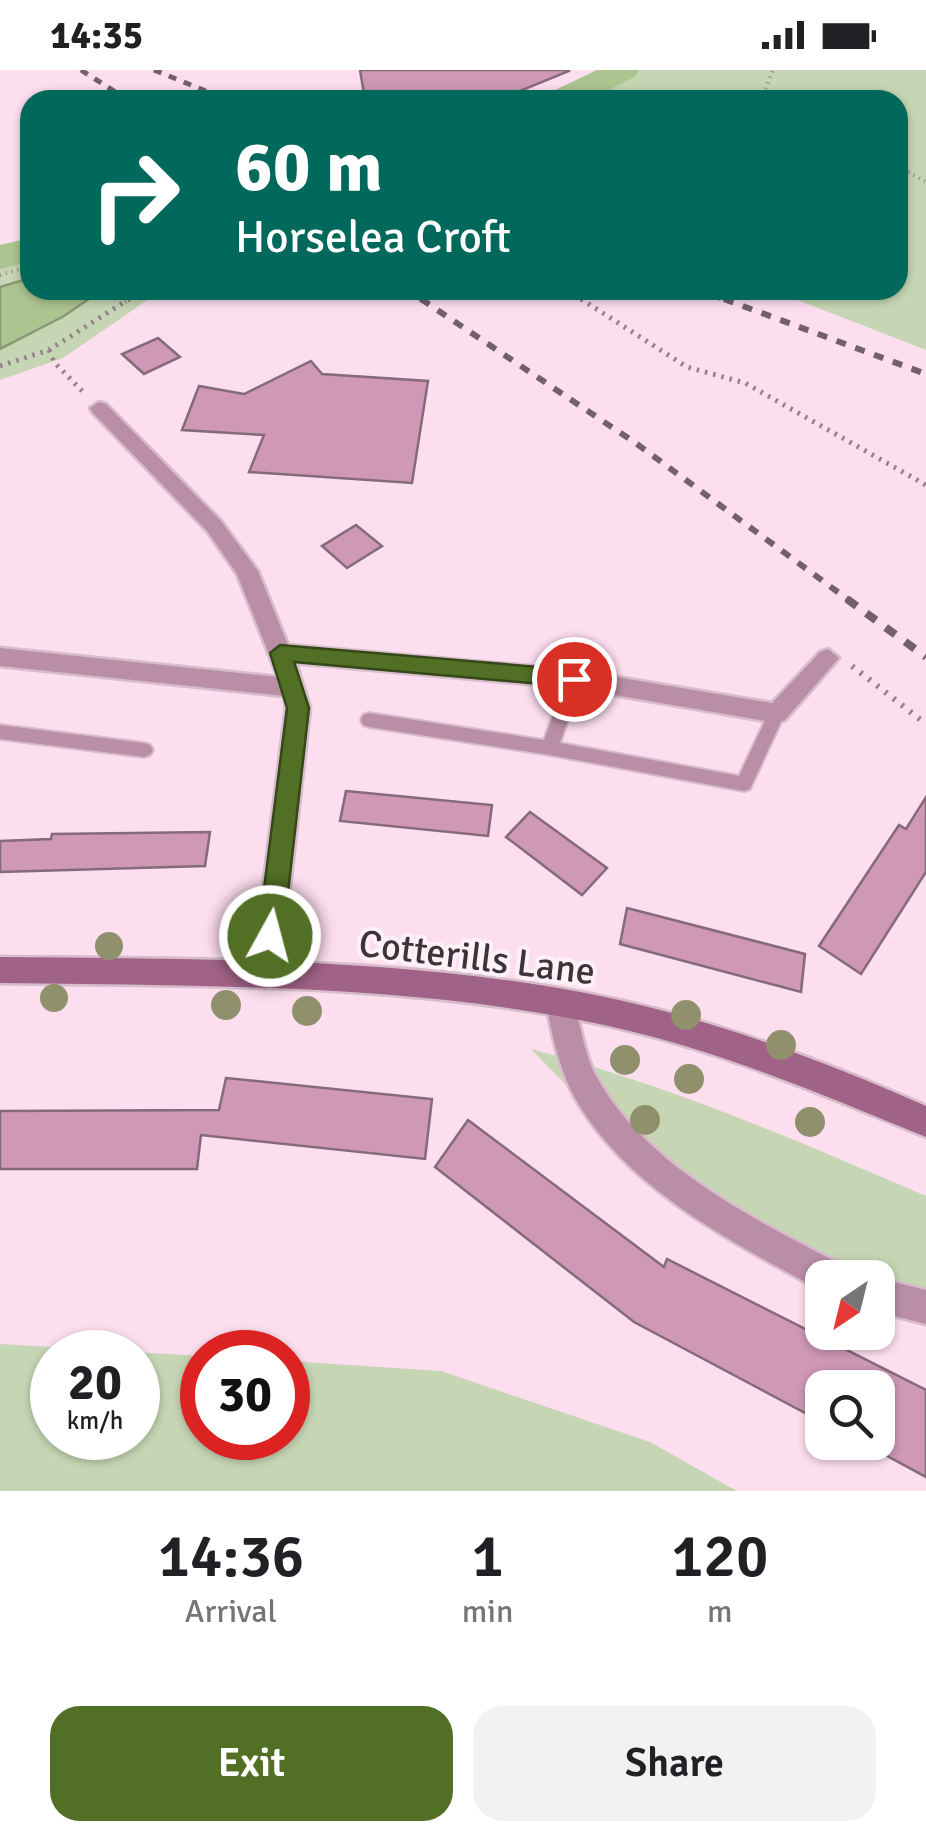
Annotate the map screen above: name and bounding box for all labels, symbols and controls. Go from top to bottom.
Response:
text: 14:35 [50,12,143,59]
text: 60 m [235,124,383,210]
icon: right [70,130,200,260]
text: Horselea Croft [235,210,511,265]
pin [532,637,617,722]
icon: arrive [547,652,602,707]
position arrow [218,884,322,988]
street label: Cotterills Lane [356,920,598,995]
north arrow [805,1260,895,1350]
map controls [805,1260,895,1460]
speed limit sign: 30 [180,1330,310,1460]
text: 20 [68,1352,122,1414]
button: search [805,1370,895,1460]
text: km/h [67,1405,123,1436]
text: 14:36 [158,1520,304,1594]
text: 1 [471,1520,504,1594]
text: 120 [671,1520,768,1594]
text: Arrival [185,1592,277,1631]
text: min [462,1592,513,1631]
text: m [707,1592,733,1631]
button: Exit [50,1706,453,1821]
button: Share [473,1706,876,1821]

